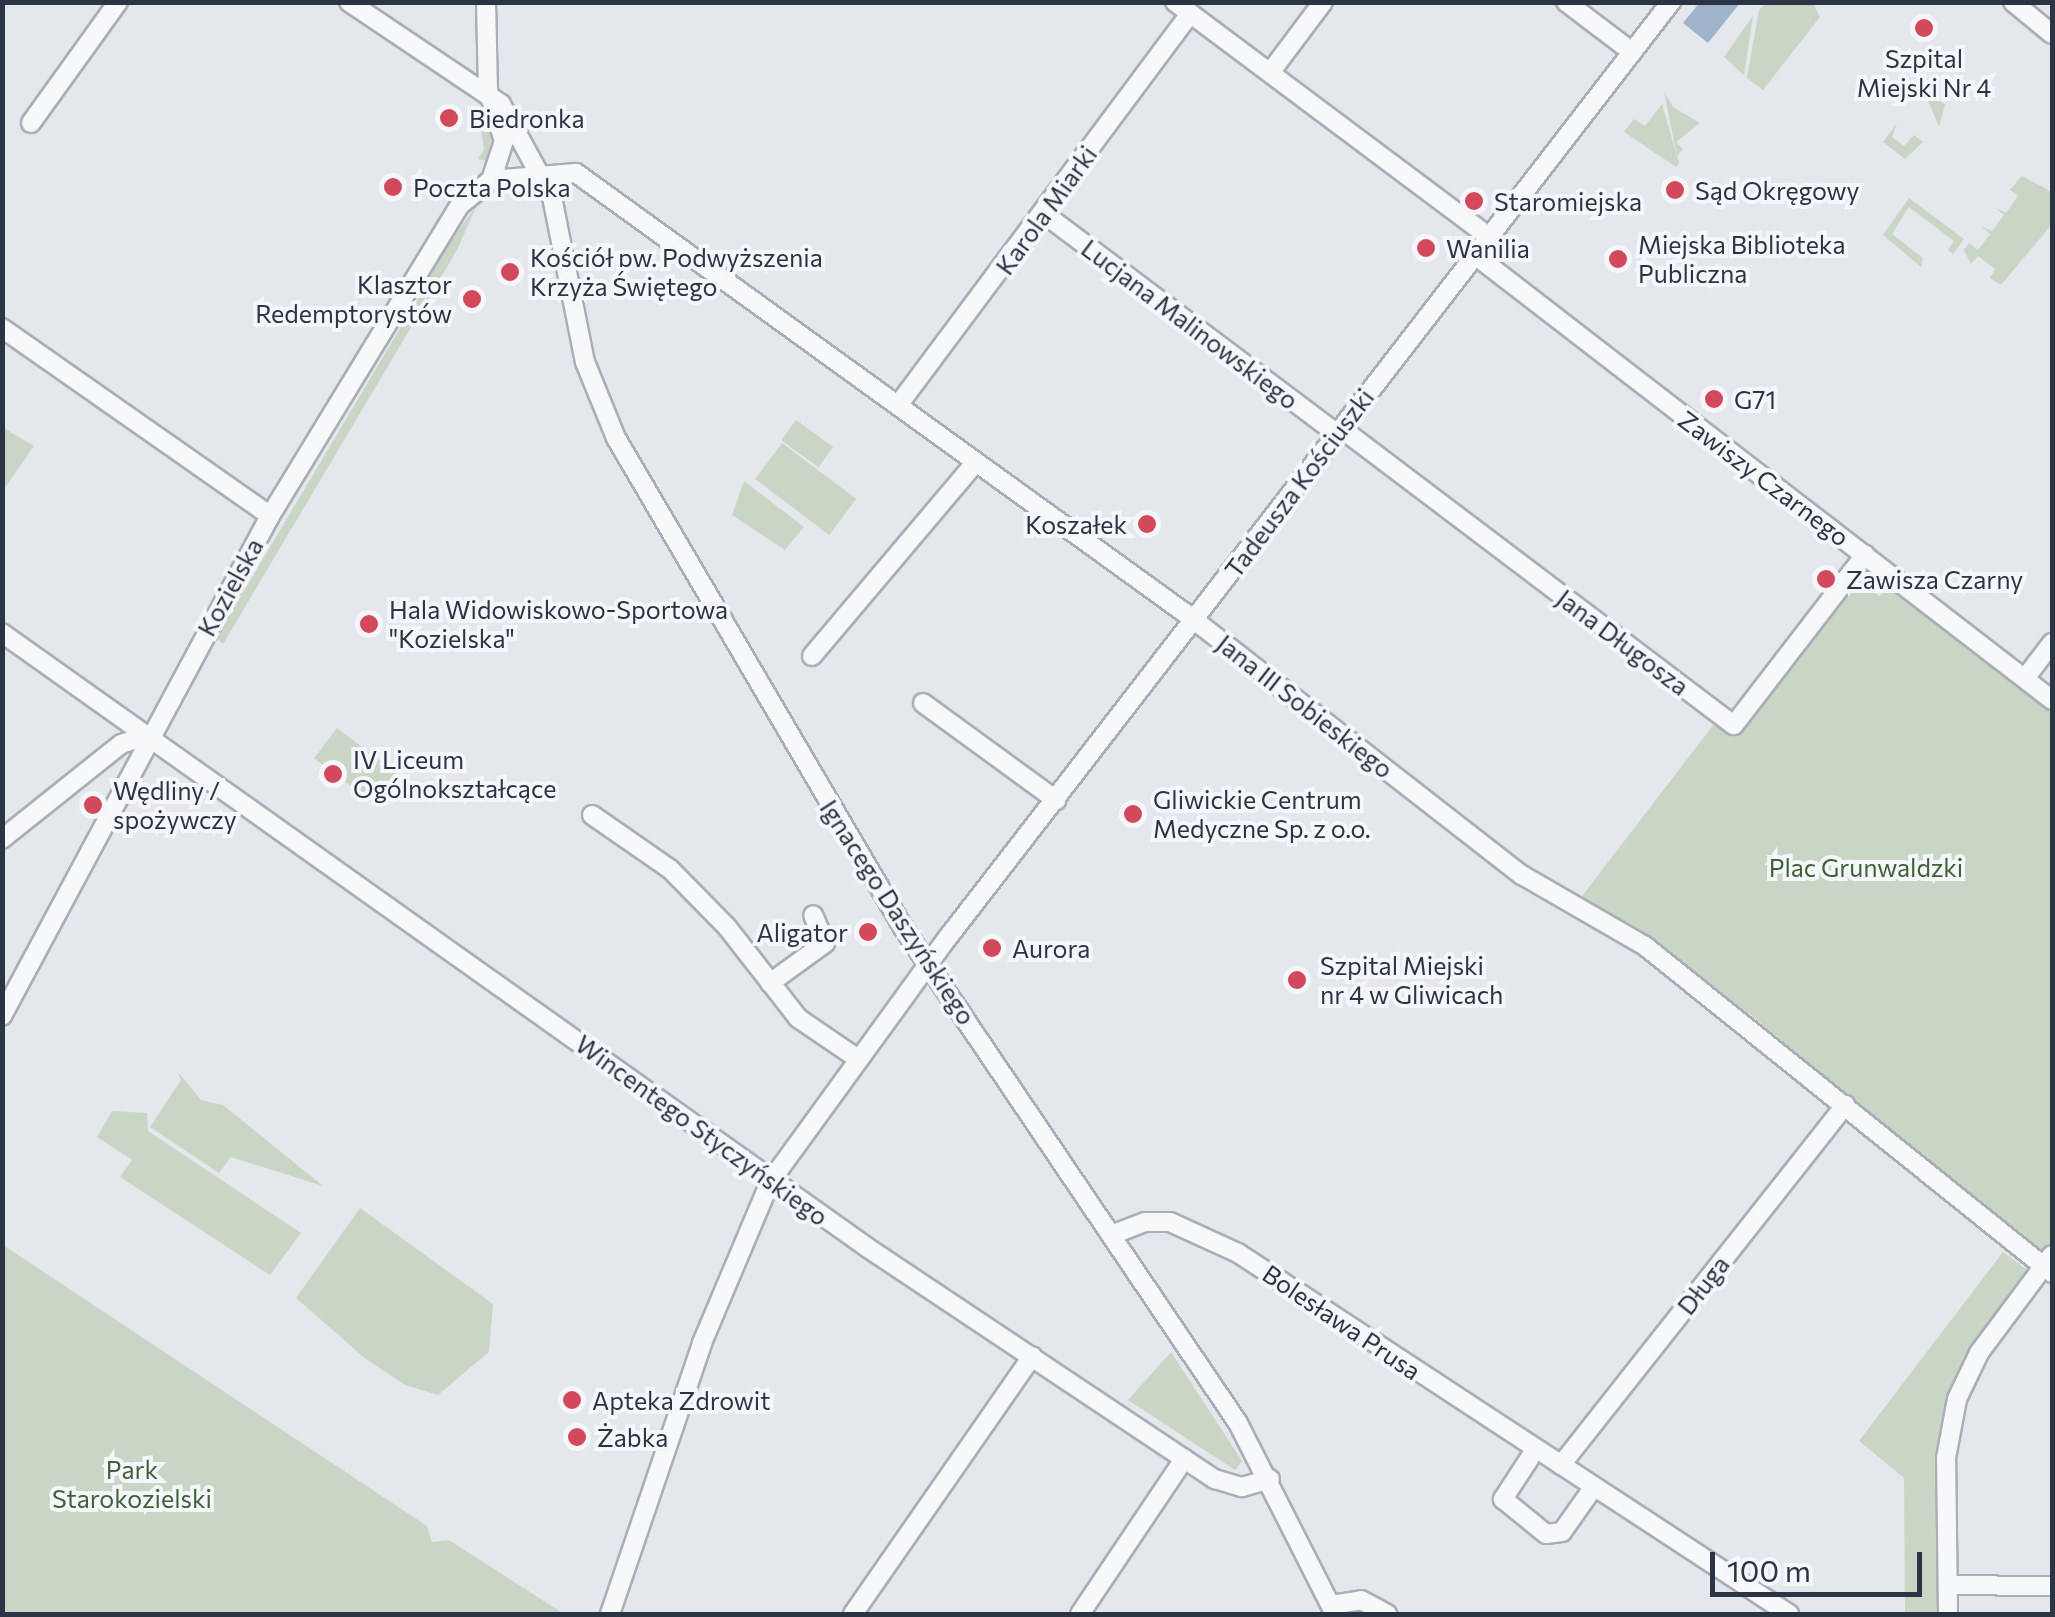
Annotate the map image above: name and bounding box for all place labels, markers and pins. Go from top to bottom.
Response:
marker: Szpital Miejski Nr 4 [1913,17,1935,39]
place label: Szpital Miejski Nr 4 [1857,44,1991,103]
place label: Biedronka [469,103,585,133]
marker: Biedronka [438,107,460,129]
place label: Poczta Polska [413,172,571,202]
place label: Sąd Okręgowy [1695,175,1859,205]
marker: Poczta Polska [382,176,404,198]
marker: Sąd Okręgowy [1664,179,1686,201]
place label: Staromiejska [1494,186,1642,216]
marker: Staromiejska [1463,190,1485,212]
place label: Miejska Biblioteka Publiczna [1638,230,1845,289]
place label: Wanilia [1446,233,1530,263]
marker: Wanilia [1415,237,1437,259]
place label: Kościół pw. Podwyższenia Krzyża Świętego [530,243,823,302]
marker: Miejska Biblioteka Publiczna [1607,248,1629,270]
marker: Kościół pw. Podwyższenia Krzyża Świętego [499,261,521,283]
place label: Klasztor Redemptorystów [255,270,452,329]
marker: Klasztor Redemptorystów [461,288,483,310]
place label: G71 [1734,384,1776,414]
marker: G71 [1703,388,1725,410]
place label: Koszałek [1025,509,1127,539]
marker: Koszałek [1136,513,1158,535]
place label: Zawisza Czarny [1846,564,2023,594]
marker: Zawisza Czarny [1815,568,1837,590]
place label: Hala Widowiskowo-Sportowa "Kozielska" [389,595,728,654]
marker: Hala Widowiskowo-Sportowa "Kozielska" [358,613,380,635]
place label: IV Liceum Ogólnokształcące [353,745,556,804]
marker: IV Liceum Ogólnokształcące [322,763,344,785]
place label: Wędliny / spożywczy [113,776,237,835]
place label: Gliwickie Centrum Medyczne Sp. z o.o. [1153,785,1371,844]
marker: Wędliny / spożywczy [82,794,104,816]
marker: Gliwickie Centrum Medyczne Sp. z o.o. [1122,803,1144,825]
place label: Aligator [757,917,848,947]
marker: Aligator [857,921,879,943]
place label: Aurora [1012,933,1090,963]
marker: Aurora [981,937,1003,959]
place label: Szpital Miejski nr 4 w Gliwicach [1320,951,1503,1010]
marker: Szpital Miejski nr 4 w Gliwicach [1284,967,1310,993]
place label: Apteka Zdrowit [592,1385,770,1415]
marker: Apteka Zdrowit [561,1389,583,1411]
place label: Żabka [597,1422,668,1452]
marker: Żabka [566,1426,588,1448]

